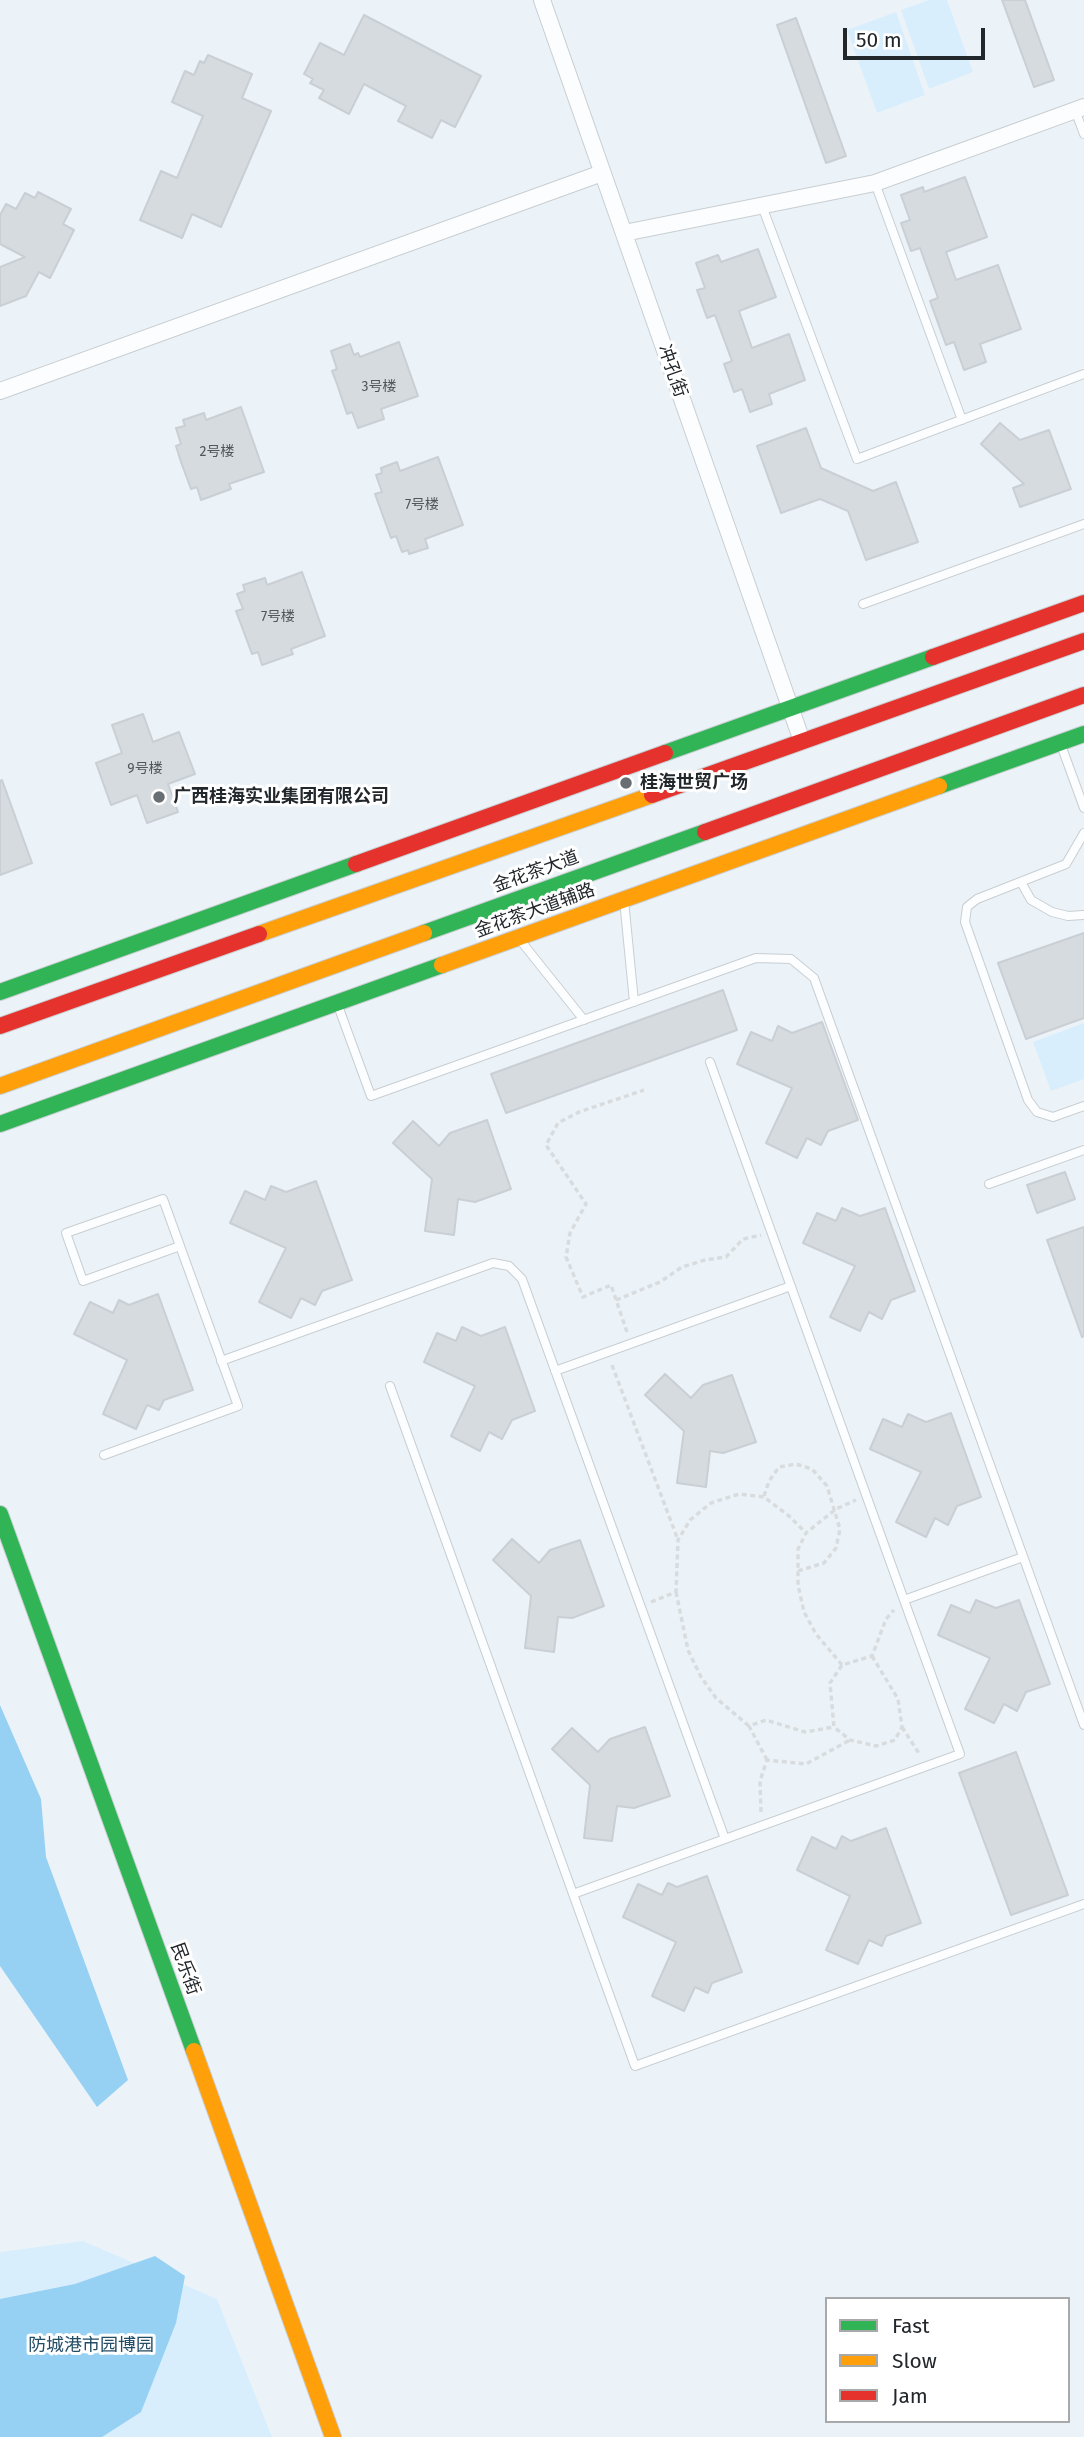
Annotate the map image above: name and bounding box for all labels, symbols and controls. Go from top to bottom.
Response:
scale bar [846,14,988,58]
text: 50 m [856,27,902,53]
street label: 冲孔街 [653,342,691,400]
house number: 3号楼 [362,379,396,395]
house number: 2号楼 [200,444,234,460]
house number: 7号楼 [405,497,439,513]
house number: 7号楼 [261,609,295,625]
house number: 9号楼 [127,761,163,777]
place label: 桂海世贸广场 [640,772,748,794]
marker: 桂海世贸广场 [618,775,634,791]
place label: 广西桂海实业集团有限公司 [173,786,389,808]
marker: 广西桂海实业集团有限公司 [151,789,167,805]
street label: 金花茶大道 [490,846,582,898]
street label: 金花茶大道辅路 [472,879,598,943]
street label: 民乐街 [166,1940,204,1998]
legend [825,2297,1070,2423]
text: Fast [892,2313,930,2339]
park label: 防城港市园博园 [28,2335,154,2357]
text: Slow [892,2348,937,2374]
text: Jam [892,2383,928,2409]

